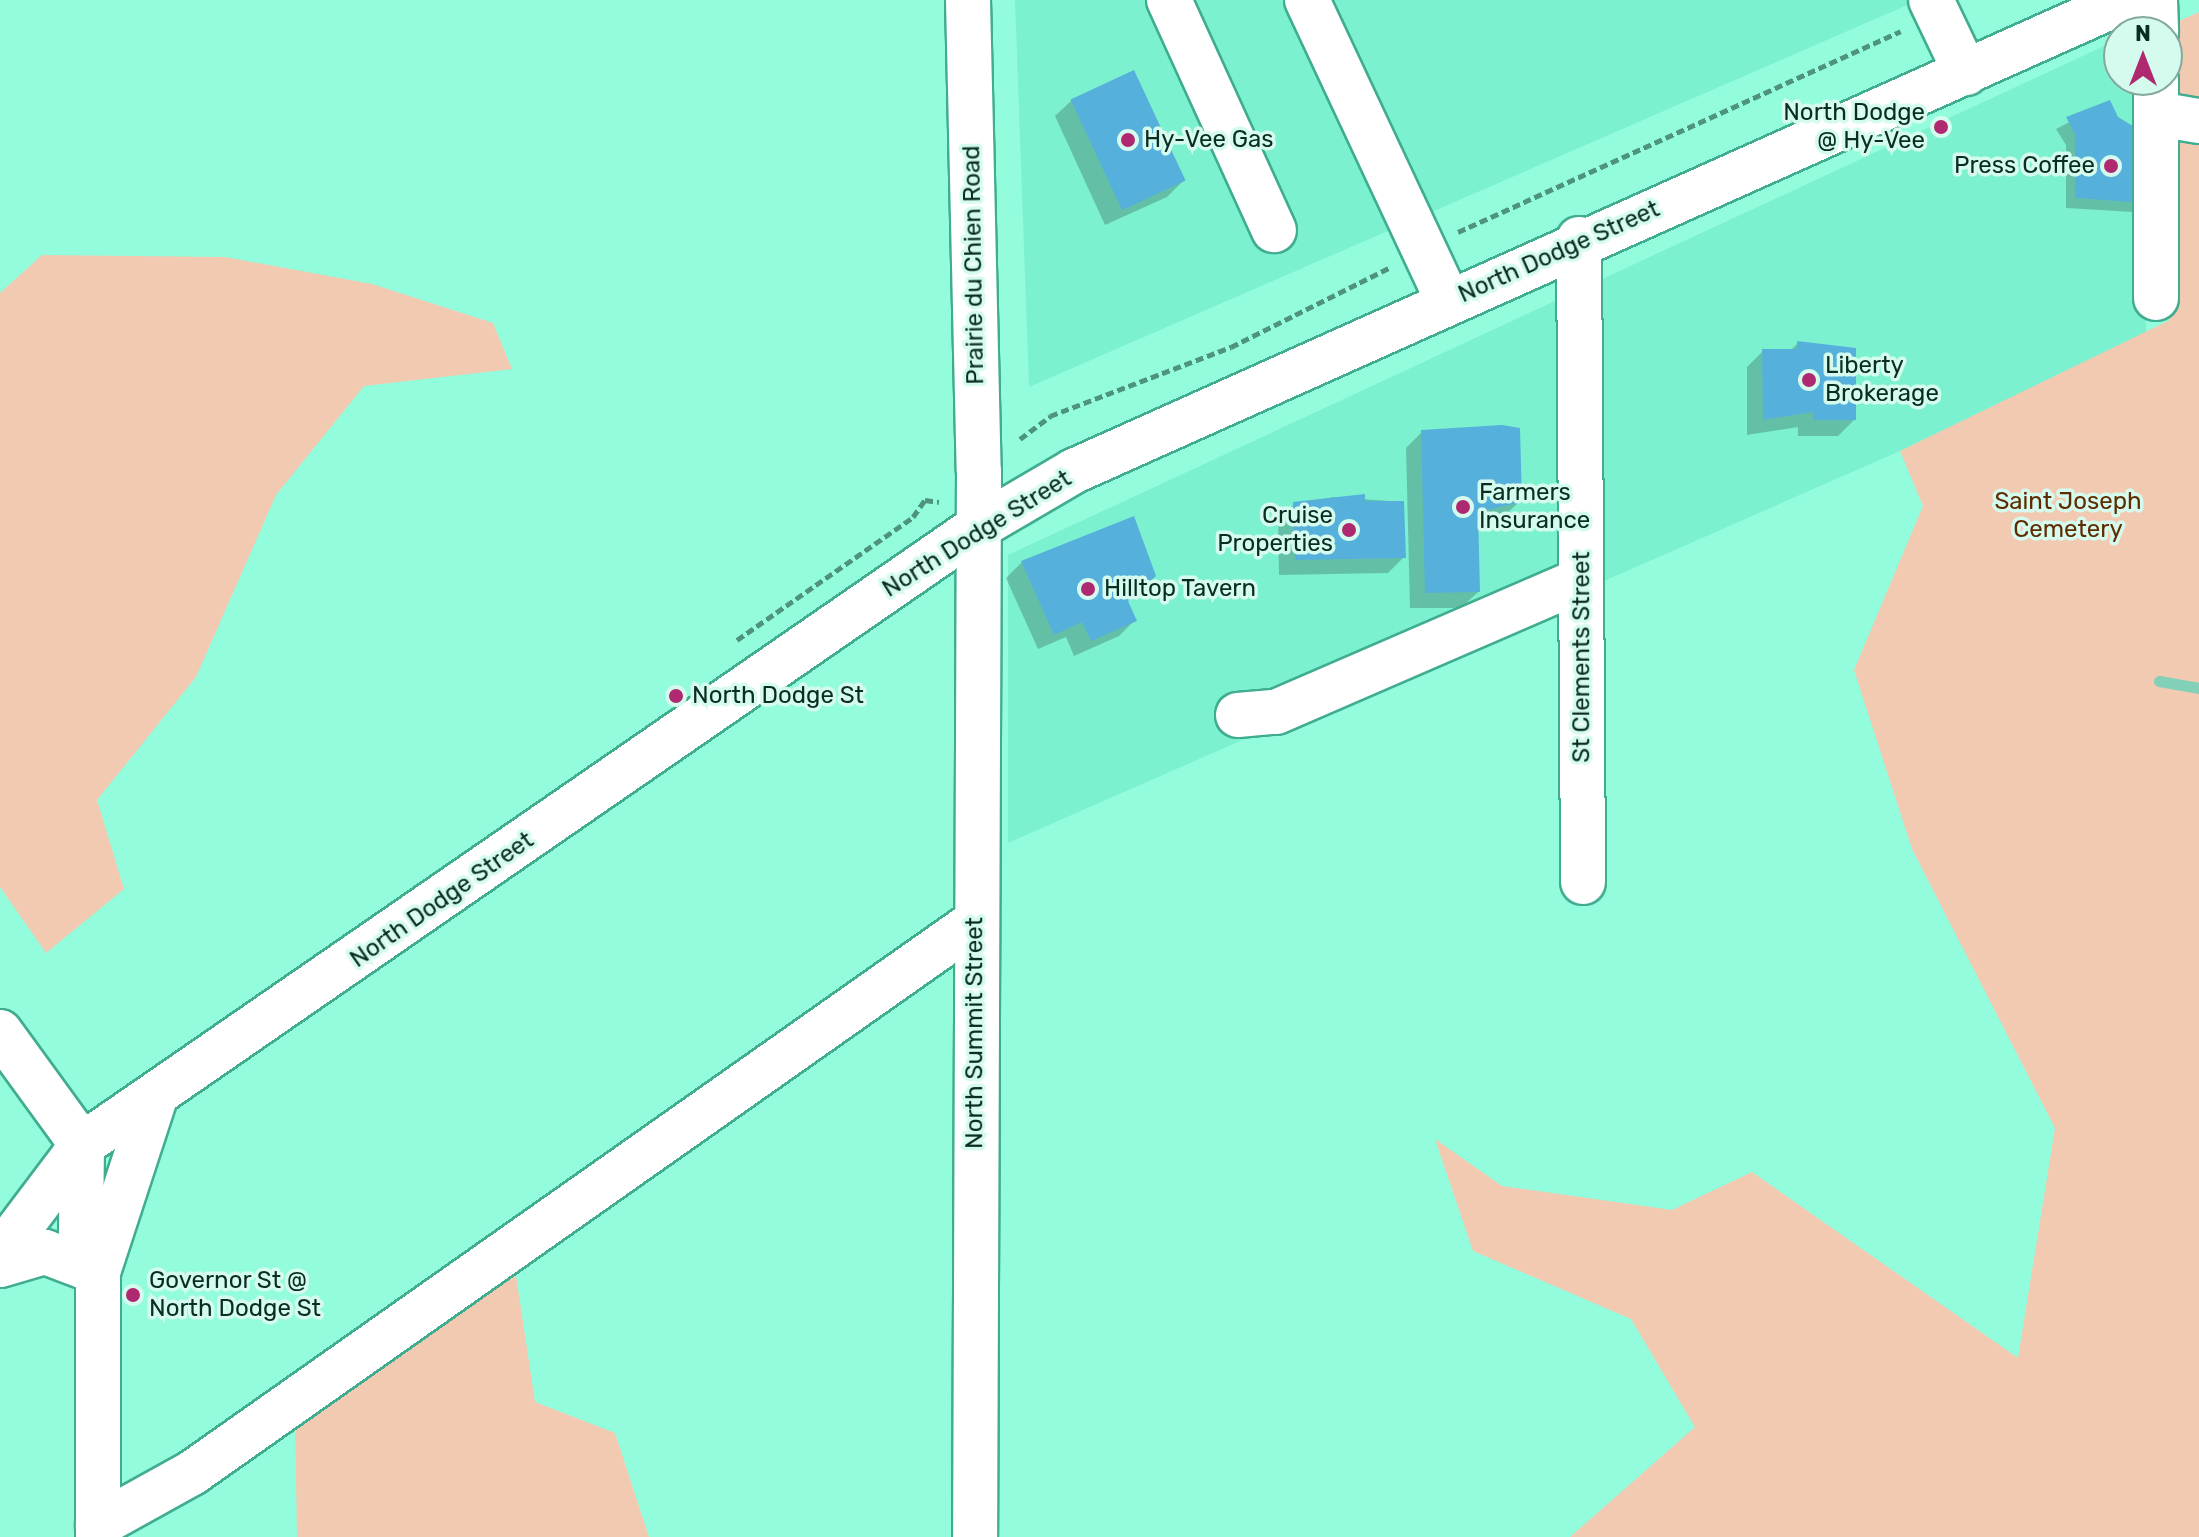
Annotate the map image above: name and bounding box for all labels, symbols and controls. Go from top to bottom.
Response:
north arrow [2103,16,2183,96]
text: N [2135,20,2151,47]
place label: North Dodge @ Hy-Vee [1783,99,1925,155]
marker: North Dodge @ Hy-Vee [1932,118,1950,136]
place label: Hy-Vee Gas [1144,126,1274,154]
marker: Hy-Vee Gas [1119,131,1137,149]
street label: Prairie du Chien Road [958,145,990,385]
place label: Press Coffee [1954,152,2095,180]
marker: Press Coffee [2102,157,2120,175]
street label: North Dodge Street [1454,195,1664,309]
place label: Liberty Brokerage [1825,352,1939,408]
marker: Liberty Brokerage [1800,371,1818,389]
street label: North Dodge Street [877,464,1077,604]
place label: Farmers Insurance [1479,479,1590,535]
park label: Saint Joseph Cemetery [1994,488,2142,544]
marker: Farmers Insurance [1454,498,1472,516]
place label: Cruise Properties [1217,502,1333,558]
marker: Cruise Properties [1340,521,1358,539]
street label: St Clements Street [1568,551,1596,763]
place label: Hilltop Tavern [1104,575,1257,603]
marker: Hilltop Tavern [1079,580,1097,598]
place label: North Dodge St [692,682,864,710]
marker: North Dodge St [667,687,685,705]
street label: North Dodge Street [345,826,539,974]
street label: North Summit Street [961,917,989,1149]
place label: Governor St @ North Dodge St [149,1267,321,1323]
marker: Governor St @ North Dodge St [124,1286,142,1304]

